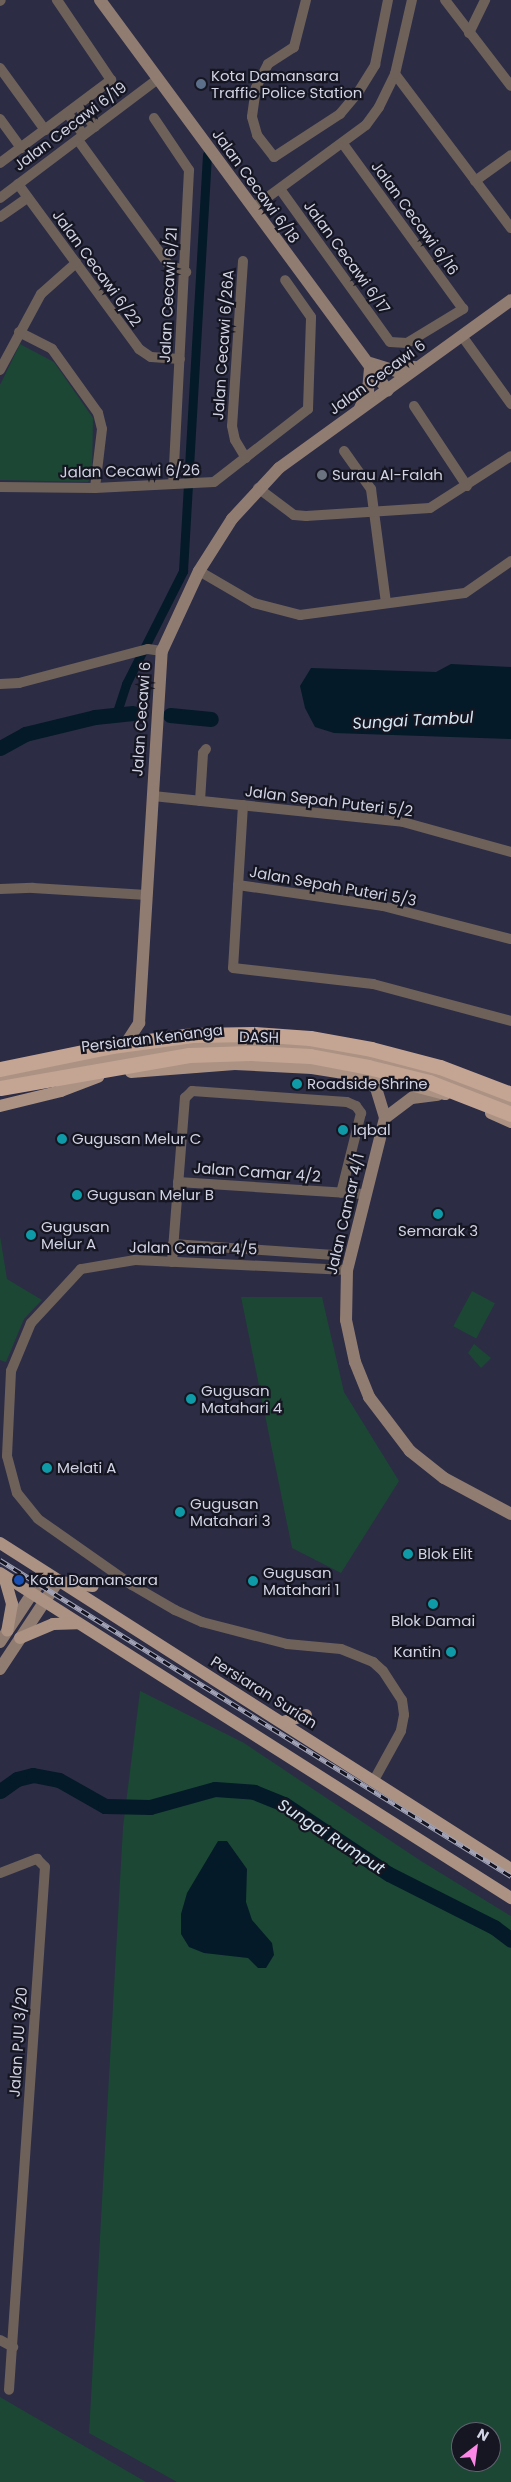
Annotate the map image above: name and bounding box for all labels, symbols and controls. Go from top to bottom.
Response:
place label: Kota Damansara Traffic Police Station [211,66,362,101]
street label: Jalan Cecawi 6/19 [10,78,130,174]
marker: Kota Damansara Traffic Police Station [195,78,207,90]
street label: Jalan Cecawi 6/18 [209,125,303,247]
street label: Jalan Cecawi 6/16 [368,157,462,279]
street label: Jalan Cecawi 6/17 [300,197,394,317]
street label: Jalan Cecawi 6/22 [49,206,145,330]
street label: Jalan Cecawi 6/21 [155,227,181,363]
street label: Jalan Cecawi 6/26A [209,269,237,421]
street label: Jalan Cecawi 6 [325,336,429,418]
street label: Jalan Cecawi 6/26 [60,461,200,481]
place label: Surau Al-Falah [332,466,443,484]
marker: Surau Al-Falah [316,469,328,481]
street label: Jalan Cecawi 6 [128,661,154,777]
water label: Sungai Tambul [352,708,474,734]
street label: Jalan Sepah Puteri 5/2 [244,782,414,820]
street label: Jalan Sepah Puteri 5/3 [248,862,418,910]
street label: Persiaran Kenanga [80,1020,224,1056]
street label: DASH [239,1028,279,1046]
place label: Roadside Shrine [307,1075,428,1093]
marker: Roadside Shrine [291,1078,303,1090]
place label: Iqbal [353,1121,391,1139]
marker: Iqbal [337,1124,349,1136]
place label: Gugusan Melur C [72,1130,201,1148]
marker: Gugusan Melur C [56,1133,68,1145]
street label: Jalan Camar 4/1 [322,1152,368,1276]
street label: Jalan Camar 4/2 [193,1159,321,1185]
place label: Gugusan Melur B [87,1186,214,1204]
marker: Gugusan Melur B [71,1189,83,1201]
marker: Semarak 3 [432,1208,444,1220]
place label: Gugusan Melur A [41,1217,110,1252]
place label: Semarak 3 [398,1222,478,1240]
marker: Gugusan Melur A [25,1229,37,1241]
street label: Jalan Camar 4/5 [129,1238,257,1258]
place label: Gugusan Matahari 4 [201,1381,282,1416]
marker: Gugusan Matahari 4 [185,1393,197,1405]
place label: Melati A [57,1459,116,1477]
marker: Melati A [41,1462,53,1474]
place label: Gugusan Matahari 3 [190,1494,271,1529]
marker: Gugusan Matahari 3 [174,1506,186,1518]
place label: Blok Elit [418,1545,473,1563]
marker: Blok Elit [402,1548,414,1560]
place label: Gugusan Matahari 1 [263,1563,339,1598]
place label: Kota Damansara [30,1571,158,1589]
marker: Kota Damansara [12,1573,26,1587]
marker: Gugusan Matahari 1 [247,1575,259,1587]
marker: Blok Damai [427,1598,439,1610]
place label: Blok Damai [391,1612,475,1630]
place label: Kantin [394,1643,441,1661]
marker: Kantin [445,1646,457,1658]
street label: Persiaran Surian [207,1652,321,1732]
water label: Sungai Rumput [274,1795,388,1879]
street label: Jalan PJU 3/20 [5,1986,31,2098]
north arrow [451,2422,501,2472]
text: N [473,2424,493,2446]

